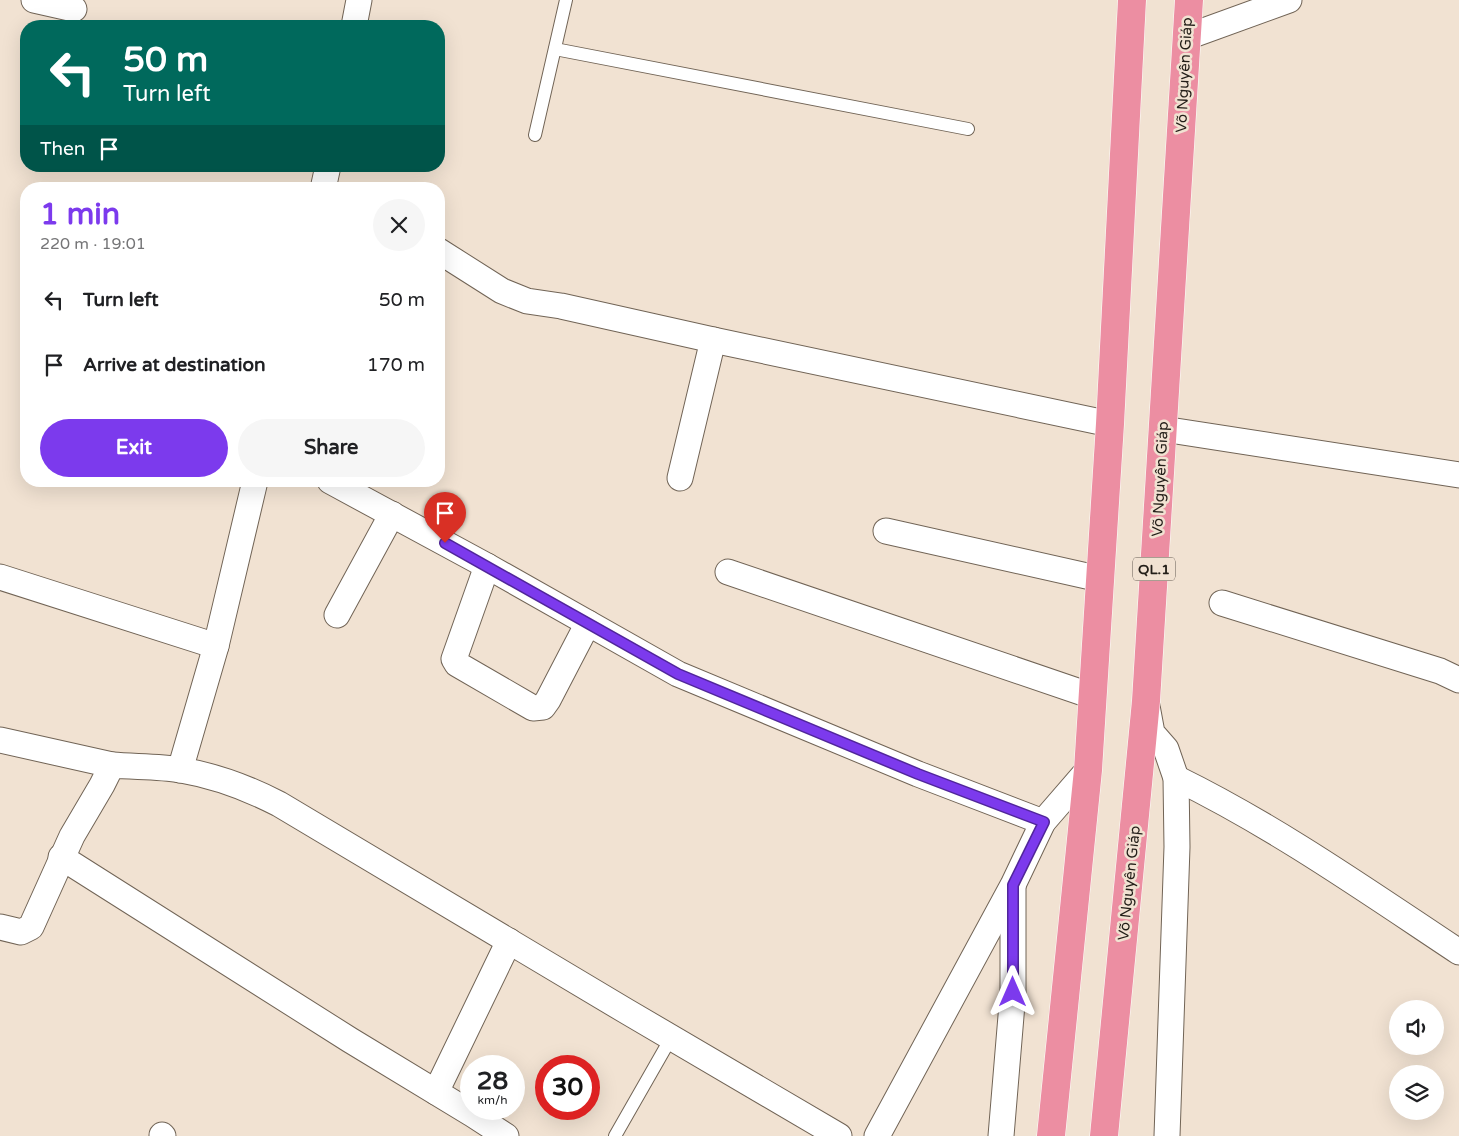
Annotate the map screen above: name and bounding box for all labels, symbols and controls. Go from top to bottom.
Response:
street label: Võ Nguyên Giáp [1172,17,1196,133]
text: 50 m [123,39,208,81]
icon: left [40,40,105,105]
text: Turn left [123,81,211,107]
icon: arrive [95,135,123,163]
text: Then [40,138,85,160]
text: 1 min [40,196,120,233]
button: close [373,199,425,251]
text: 220 m · 19:01 [40,234,146,254]
icon: left [40,286,68,314]
text: Turn left [83,289,159,311]
text: 50 m [379,289,425,311]
icon: arrive [40,351,68,379]
text: Arrive at destination [83,354,266,376]
text: 170 m [367,354,425,376]
button: Exit [40,419,228,477]
button: Share [238,419,425,477]
street label: Võ Nguyên Giáp [1148,421,1172,537]
pin [424,492,466,543]
icon: arrive [431,499,459,527]
road number: QL.1 [1133,558,1175,580]
street label: Võ Nguyên Giáp [1114,825,1144,941]
position arrow [986,965,1038,1017]
map controls [1389,1000,1444,1120]
button: sound [1389,1000,1444,1055]
speed limit sign: 30 [535,1055,600,1120]
button: layers [1389,1065,1444,1120]
text: 28 [477,1066,508,1096]
text: km/h [477,1093,508,1107]

